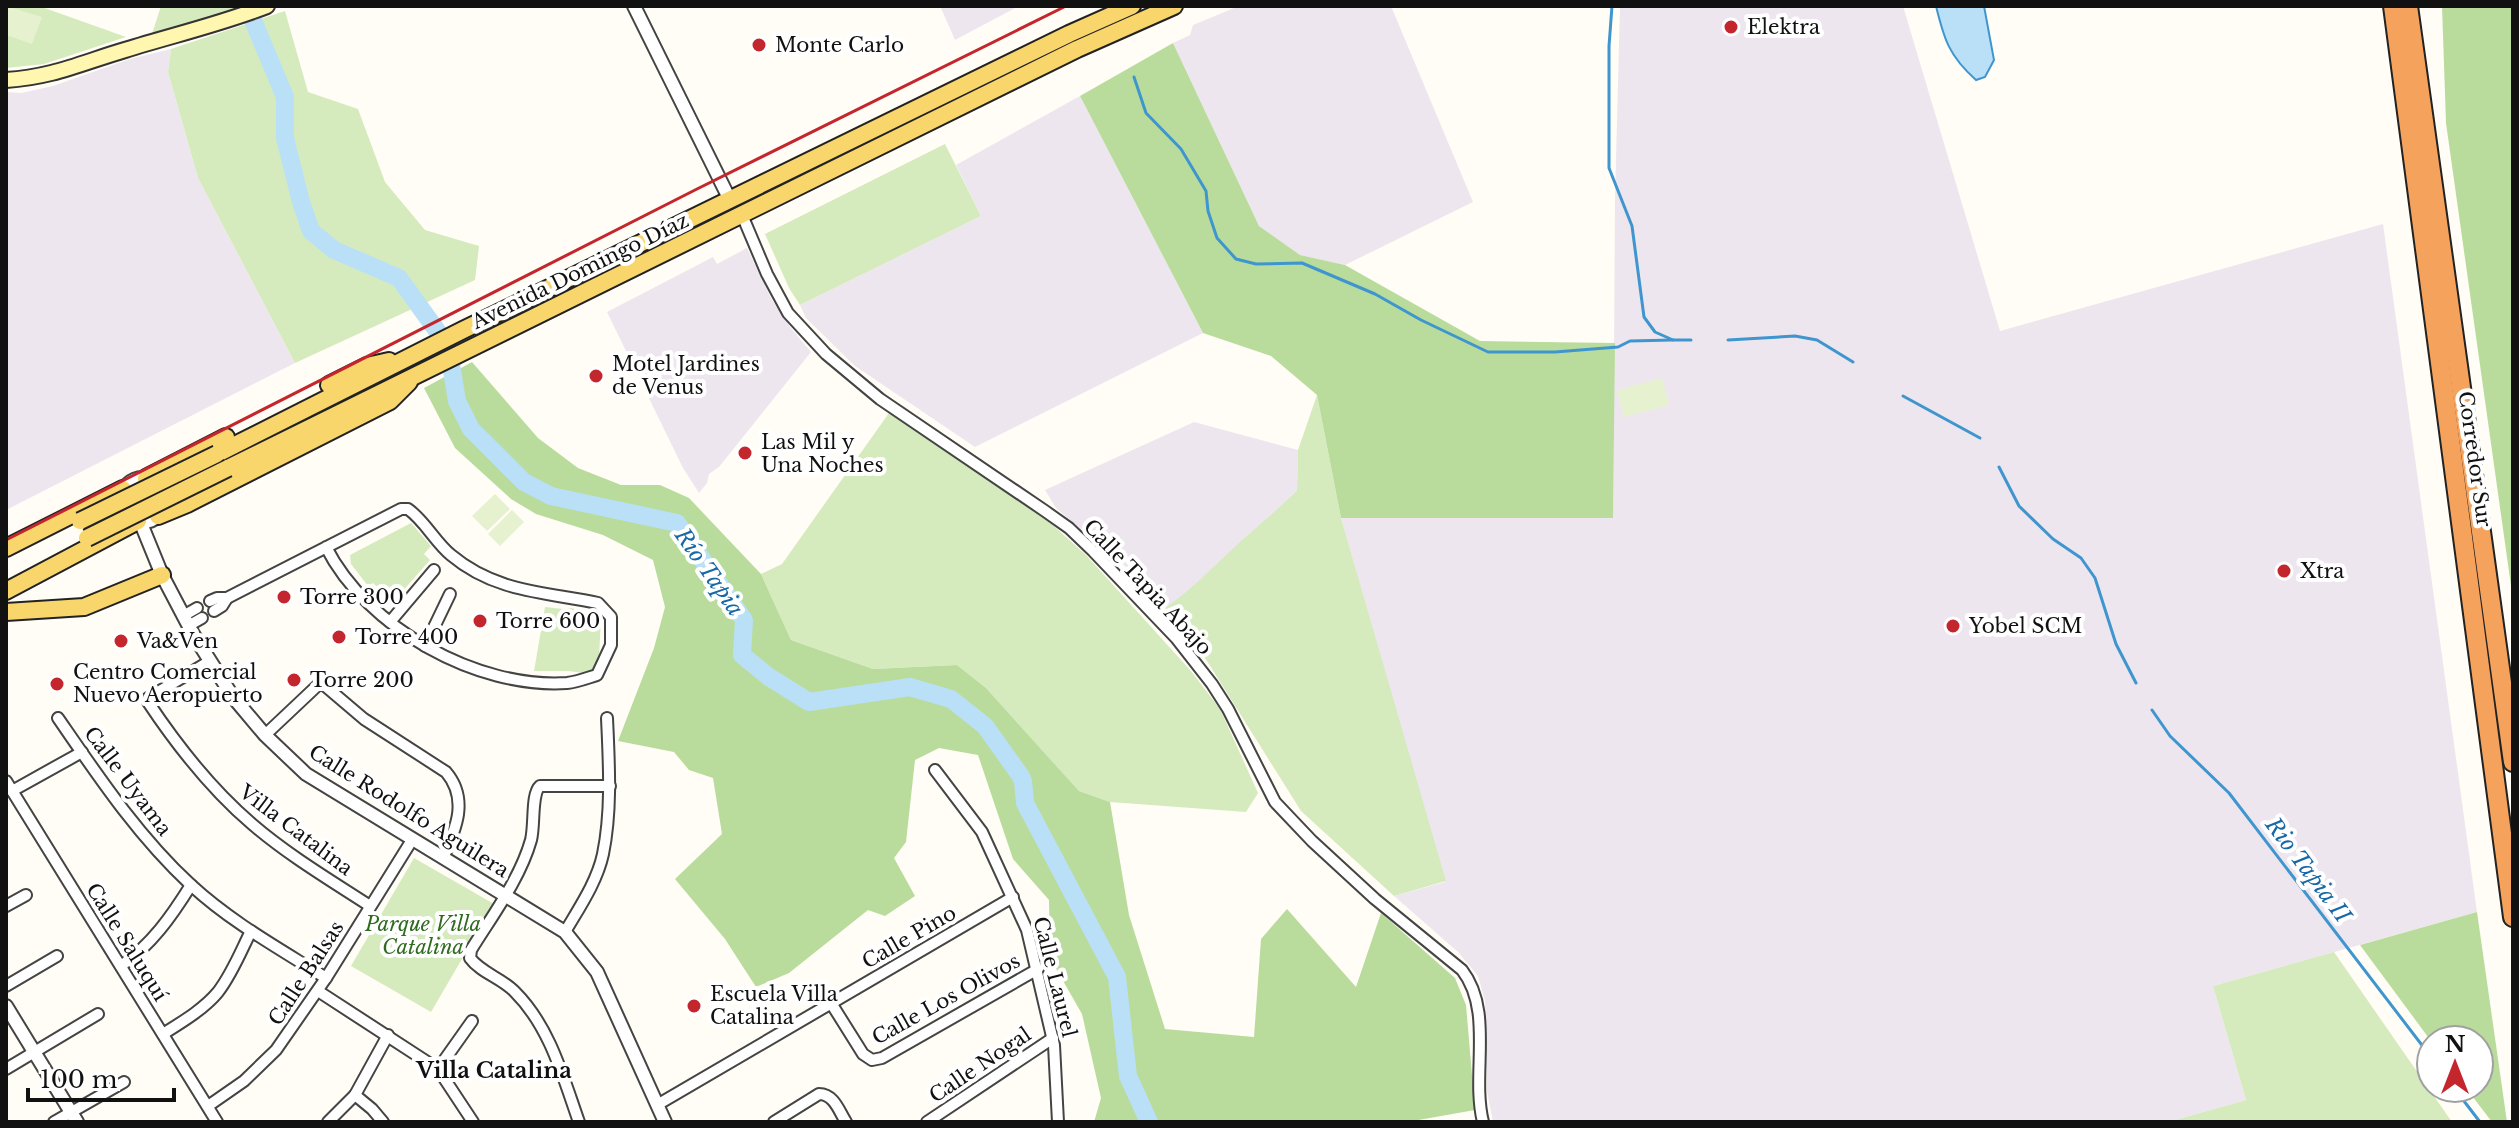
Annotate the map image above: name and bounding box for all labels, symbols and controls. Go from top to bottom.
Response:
place label: Elektra [1747,15,1821,39]
marker: Elektra [1722,18,1740,36]
place label: Monte Carlo [775,33,904,57]
marker: Monte Carlo [750,36,768,54]
street label: Avenida Domingo Díaz [467,208,692,334]
place label: Motel Jardines de Venus [612,352,760,399]
marker: Motel Jardines de Venus [587,367,605,385]
street label: Corredor Sur [2454,390,2496,529]
place label: Las Mil y Una Noches [761,430,883,477]
marker: Las Mil y Una Noches [736,444,754,462]
street label: Calle Tapia Abajo [1079,514,1217,660]
water label: Río Tapia [668,522,749,621]
place label: Xtra [2300,559,2345,583]
marker: Xtra [2275,562,2293,580]
place label: Torre 300 [300,585,404,609]
marker: Torre 300 [275,588,293,606]
place label: Torre 600 [496,609,600,633]
marker: Torre 600 [471,612,489,630]
place label: Yobel SCM [1968,614,2082,638]
marker: Yobel SCM [1944,617,1962,635]
place label: Torre 400 [355,625,458,649]
marker: Torre 400 [330,628,348,646]
place label: Va&Ven [136,629,218,653]
marker: Va&Ven [112,632,130,650]
place label: Centro Comercial Nuevo Aeropuerto [73,660,263,707]
place label: Torre 200 [310,668,414,692]
marker: Torre 200 [285,671,303,689]
marker: Centro Comercial Nuevo Aeropuerto [48,675,66,693]
street label: Calle Uyama [79,722,177,841]
street label: Calle Rodolfo Aguilera [305,740,514,883]
street label: Villa Catalina [234,779,358,881]
water label: Rio Tapia II [2259,811,2357,929]
street label: Calle Saluquí [81,879,173,1006]
street label: Calle Pino [858,900,960,974]
park label: Parque Villa Catalina [364,912,481,959]
street label: Calle Laurel [1028,914,1082,1040]
street label: Calle Balsas [263,916,349,1030]
street label: Calle Los Olivos [868,948,1024,1050]
place label: Escuela Villa Catalina [710,982,839,1029]
marker: Escuela Villa Catalina [685,997,703,1015]
street label: Calle Nogal [925,1022,1035,1108]
north arrow [2415,1024,2495,1104]
text: N [2445,1031,2466,1058]
scale bar [28,1052,174,1102]
district label: Villa Catalina [415,1057,572,1084]
text: 100 m [40,1065,118,1094]

